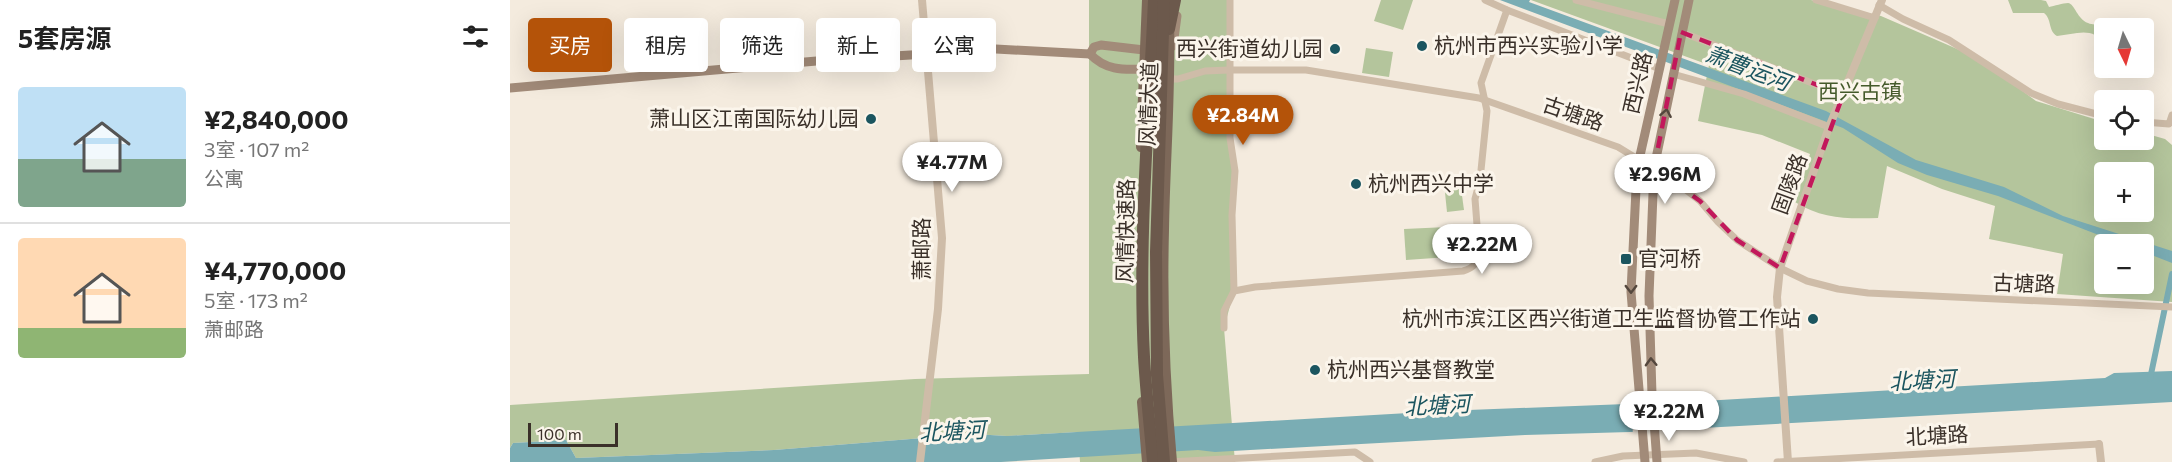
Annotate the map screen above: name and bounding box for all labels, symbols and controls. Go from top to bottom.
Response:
chip: 买房 [528,18,612,72]
chip: 租房 [624,18,708,72]
chip: 筛选 [720,18,804,72]
chip: 新上 [816,18,900,72]
chip: 公寓 [912,18,996,72]
north arrow [2094,18,2154,78]
map controls [2094,18,2154,294]
icon: filters [459,20,492,53]
text: 5套房源 [18,22,111,53]
place label: 杭州市西兴实验小学 [1434,32,1623,57]
place label: 西兴街道幼儿园 [1176,35,1323,60]
marker: 杭州市西兴实验小学 [1415,39,1429,53]
water label: 萧曹运河 [1702,39,1798,97]
marker: 西兴街道幼儿园 [1328,42,1342,56]
street label: 西兴路 [1617,49,1656,116]
street label: 风情大道 [1134,62,1161,146]
park label: 西兴古镇 [1818,78,1902,103]
button: locate [2094,90,2154,150]
street label: 古塘路 [1540,91,1607,135]
pin: ¥2.84M [1194,95,1292,146]
text: ¥2.84M [1206,102,1280,126]
text: ¥2,840,000 [204,103,349,134]
place label: 萧山区江南国际幼儿园 [649,105,859,130]
one-way arrow [1659,109,1671,118]
icon: home [66,111,138,183]
marker: 萧山区江南国际幼儿园 [864,112,878,126]
text: 3室 · 107 m² [204,137,309,161]
pin: ¥4.77M [903,142,1001,193]
text: ¥4.77M [916,149,988,173]
street label: 固陵路 [1766,150,1811,217]
pin: ¥2.96M [1616,154,1714,205]
text: ¥2.96M [1628,161,1702,185]
button: + [2094,162,2154,222]
text: 公寓 [204,166,244,190]
place label: 杭州西兴中学 [1368,170,1494,195]
marker: 杭州西兴中学 [1349,177,1363,191]
street label: 风情快速路 [1111,178,1138,284]
street label: 萧邮路 [908,218,933,281]
pin: ¥2.22M [1433,224,1531,275]
text: ¥2.22M [1446,231,1518,255]
button: − [2094,234,2154,294]
place label: 官河桥 [1638,245,1701,270]
marker: 官河桥 [1619,252,1633,266]
text: ¥4,770,000 [204,254,346,285]
icon: home [66,262,138,334]
street label: 古塘路 [1992,269,2056,296]
one-way arrow [1625,285,1637,294]
text: 5室 · 173 m² [204,288,308,312]
place label: 杭州市滨江区西兴街道卫生监督协管工作站 [1402,305,1801,330]
marker: 杭州市滨江区西兴街道卫生监督协管工作站 [1806,312,1820,326]
text: 萧邮路 [204,317,264,341]
place label: 杭州西兴基督教堂 [1327,356,1495,381]
one-way arrow [1645,357,1658,366]
marker: 杭州西兴基督教堂 [1308,363,1322,377]
water label: 北塘河 [1888,364,1960,395]
water label: 北塘河 [1403,389,1475,420]
pin: ¥2.22M [1620,391,1718,442]
text: ¥2.22M [1633,398,1705,422]
water label: 北塘河 [918,415,990,446]
scale bar [528,420,618,448]
street label: 北塘路 [1905,420,1969,449]
text: 100 m [537,424,582,443]

